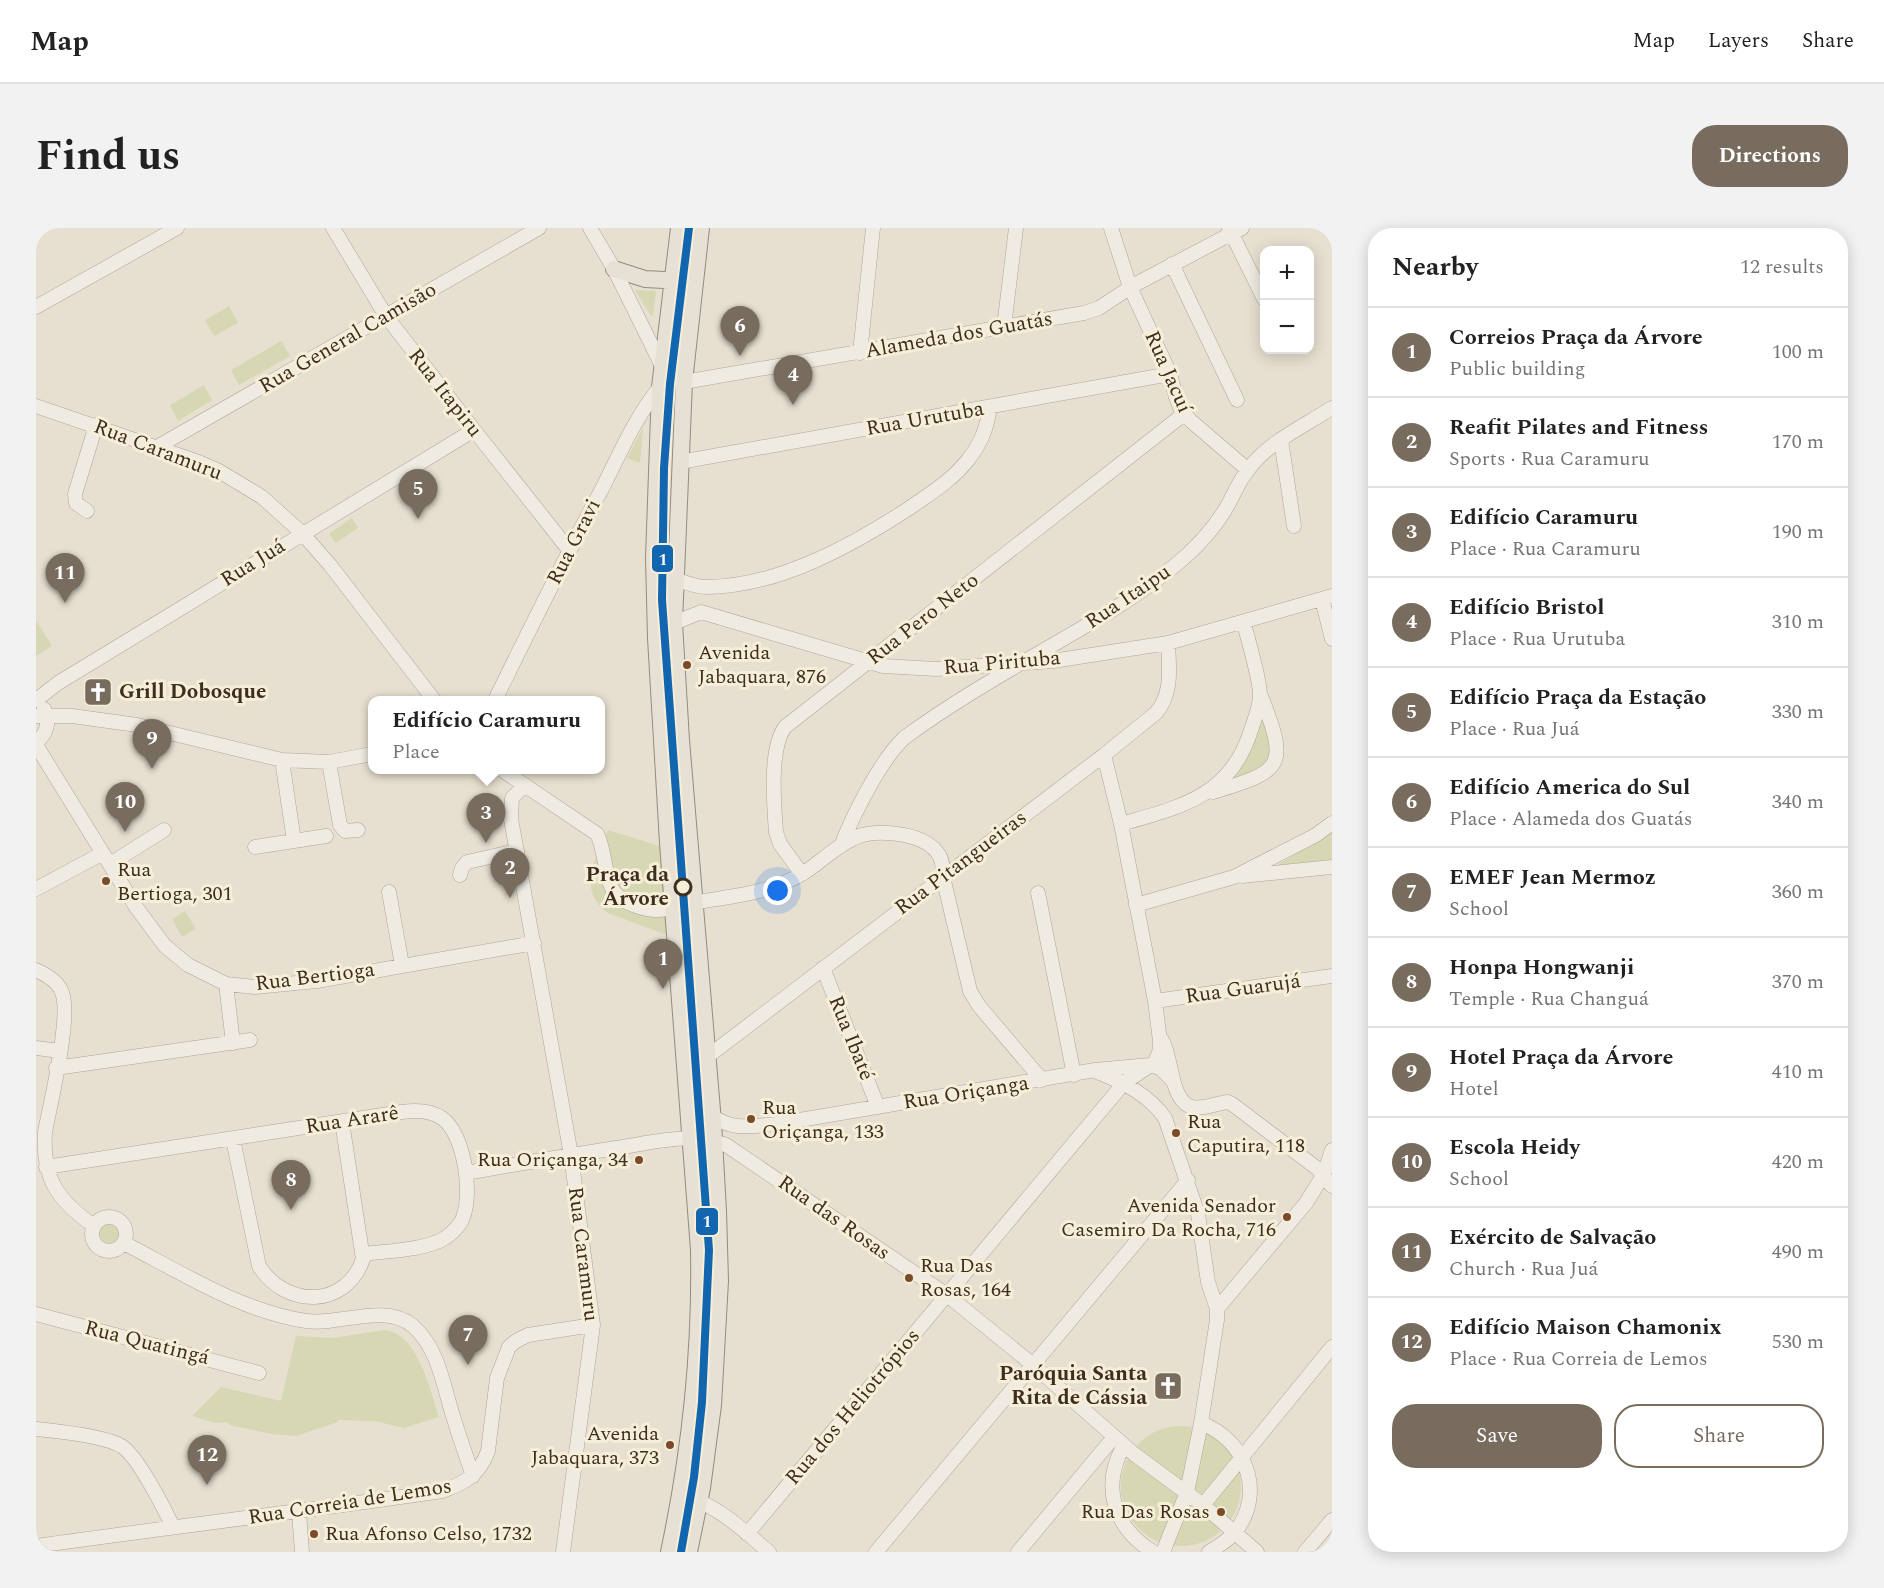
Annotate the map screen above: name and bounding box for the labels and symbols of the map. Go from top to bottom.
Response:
street label: Rua General Camisão [253,274,443,402]
street label: Alameda dos Guatás [863,303,1055,367]
pin: 6 [720,306,760,356]
street label: Rua Jacuí [1136,326,1201,420]
street label: Rua Itapiru [400,342,490,445]
pin: 4 [774,356,813,405]
street label: Rua Urutuba [864,393,987,445]
street label: Rua Caramuru [89,411,227,489]
pin: 5 [398,470,437,519]
street label: Rua Gravi [539,493,609,591]
street label: Rua Juá [214,530,292,595]
line badge: 1 [651,544,674,573]
text: 1 [659,548,667,572]
pin: 11 [45,554,84,603]
street label: Rua Itaipu [1079,556,1177,637]
street label: Rua Pero Neto [860,565,986,673]
place label: Avenida Jabaquara, 876 [698,638,826,692]
street label: Rua Pirituba [942,642,1063,684]
marker: Avenida Jabaquara, 876 [681,659,693,671]
church icon: Grill Dobosque [82,676,114,708]
place label: Grill Dobosque [119,676,266,708]
pin: 9 [132,720,172,769]
pin: 10 [106,782,145,832]
pin: 3 [466,794,506,843]
street label: Rua Pitangueiras [888,802,1034,924]
pin: 2 [490,848,530,898]
place label: Rua Bertioga, 301 [117,855,233,909]
place label: Praça da Árvore [586,859,669,915]
marker: Rua Bertioga, 301 [100,875,112,887]
your location [763,876,792,905]
marker: Praça da Árvore [674,878,692,896]
pin: 1 [644,940,682,989]
street label: Rua Bertioga [253,954,378,1000]
street label: Rua Guarujá [1183,965,1304,1013]
street label: Rua Ibaté [819,991,883,1085]
street label: Rua Oriçanga [901,1067,1032,1119]
place label: Rua Oriçanga, 133 [762,1093,884,1147]
street label: Rua Ararê [303,1097,401,1143]
place label: Rua Caputira, 118 [1187,1107,1305,1161]
marker: Rua Oriçanga, 133 [745,1113,757,1125]
marker: Rua Caputira, 118 [1170,1127,1182,1139]
place label: Rua Oriçanga, 34 [477,1145,628,1175]
marker: Rua Oriçanga, 34 [633,1154,645,1166]
pin: 8 [272,1160,310,1210]
street label: Rua das Rosas [771,1167,897,1269]
street label: Rua Caramuru [559,1185,607,1323]
place label: Avenida Senador Casemiro Da Rocha, 716 [1061,1191,1276,1245]
line badge: 1 [695,1207,719,1236]
text: 1 [703,1210,711,1234]
marker: Avenida Senador Casemiro Da Rocha, 716 [1281,1211,1293,1223]
place label: Rua Das Rosas, 164 [920,1251,1011,1305]
marker: Rua Das Rosas, 164 [903,1272,915,1284]
street label: Rua Quatingá [81,1312,214,1374]
pin: 7 [448,1316,488,1365]
street label: Rua dos Heliotrópios [778,1322,928,1492]
place label: Paróquia Santa Rita de Cássia [999,1358,1147,1414]
church icon: Paróquia Santa Rita de Cássia [1152,1370,1184,1402]
place label: Avenida Jabaquara, 373 [531,1419,659,1473]
pin: 12 [188,1436,226,1485]
marker: Avenida Jabaquara, 373 [664,1439,676,1451]
street label: Rua Correia de Lemos [246,1470,454,1534]
place label: Rua Das Rosas [1081,1497,1210,1527]
marker: Rua Das Rosas [1215,1506,1227,1518]
place label: Rua Afonso Celso, 1732 [325,1519,532,1549]
marker: Rua Afonso Celso, 1732 [308,1528,320,1540]

